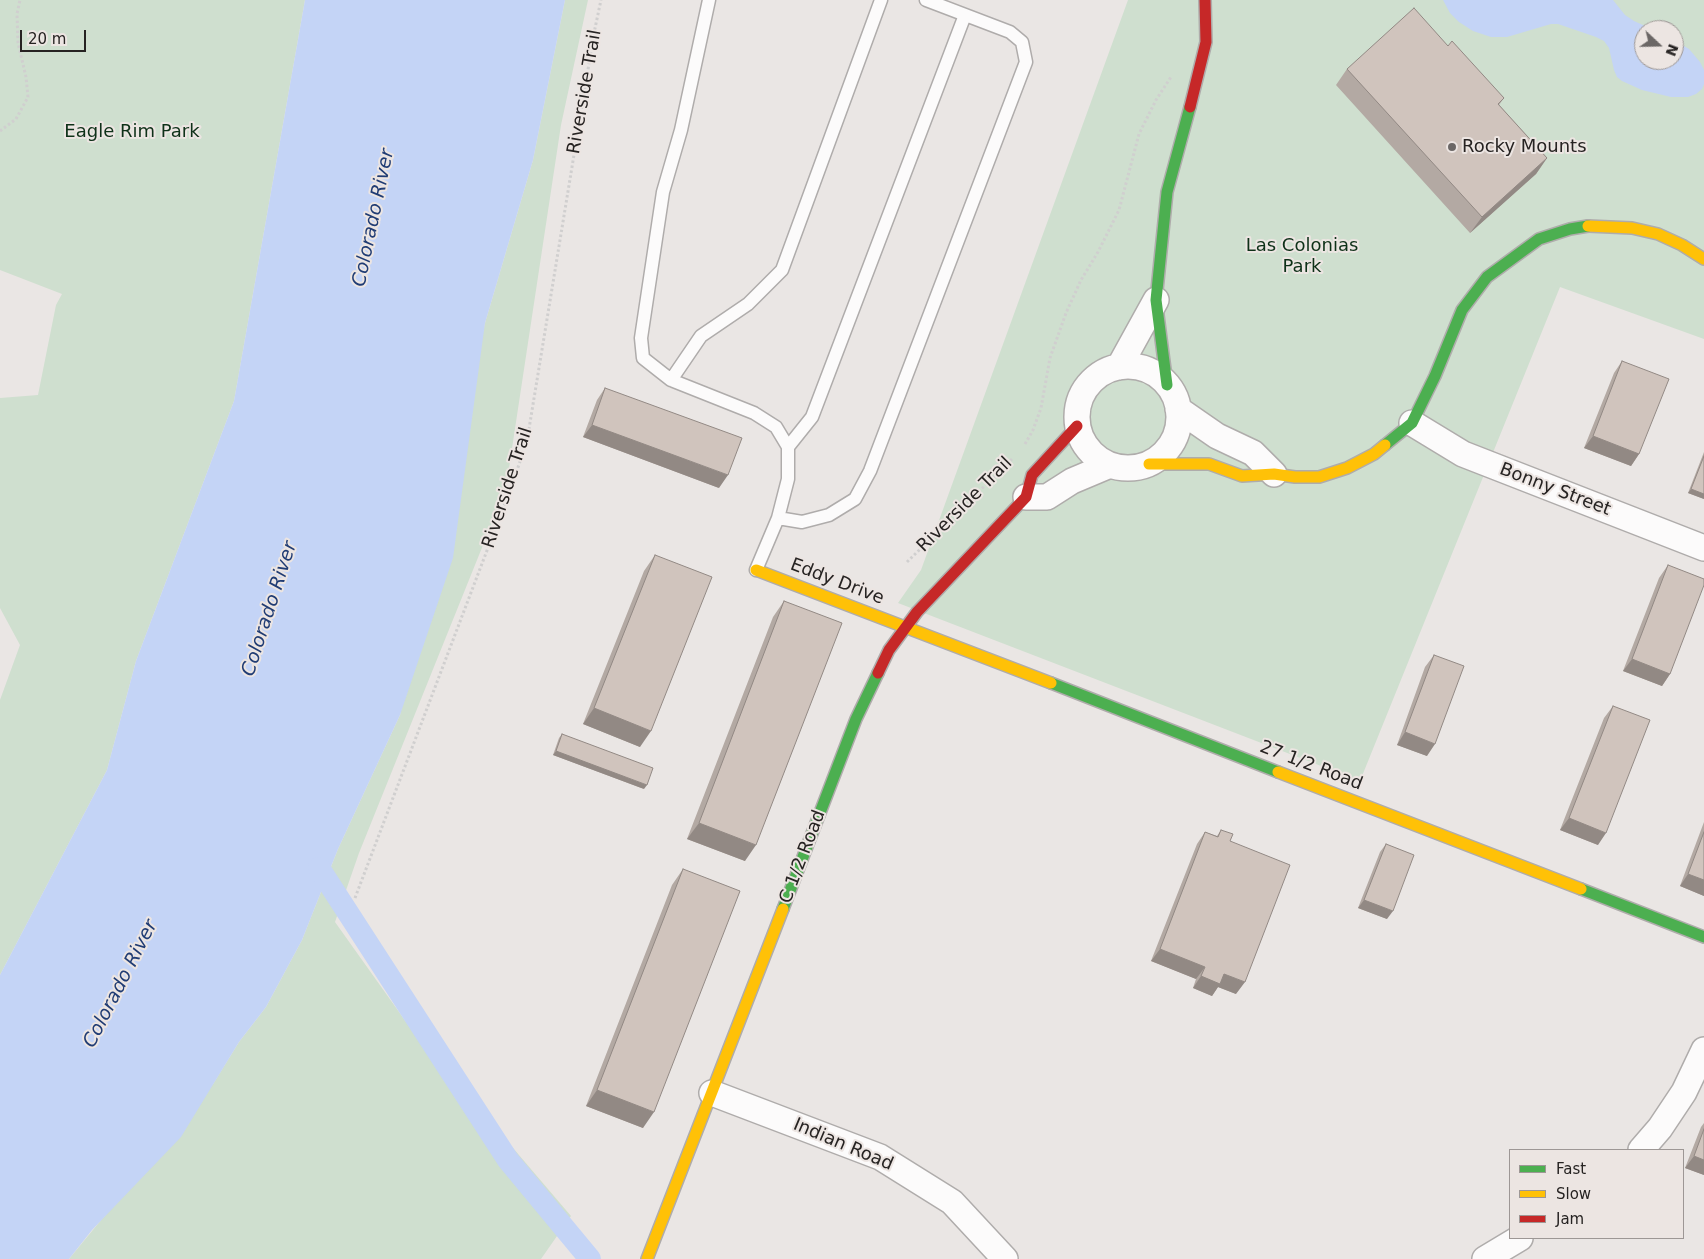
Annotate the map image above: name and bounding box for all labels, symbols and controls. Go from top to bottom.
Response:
scale bar [22,20,89,52]
north arrow [1634,20,1684,70]
street label: Riverside Trail [563,28,607,156]
text: 20 m [28,30,66,48]
text: N [1663,42,1682,58]
park label: Eagle Rim Park [64,121,200,143]
place label: Rocky Mounts [1462,136,1587,158]
marker: Rocky Mounts [1446,141,1458,153]
water label: Colorado River [348,147,400,289]
park label: Las Colonias Park [1246,235,1358,278]
street label: Riverside Trail [478,425,538,551]
street label: Riverside Trail [913,453,1017,557]
street label: Bonny Street [1496,459,1614,521]
water label: Colorado River [237,539,303,679]
street label: Eddy Drive [787,554,887,610]
street label: 27 1/2 Road [1256,736,1366,796]
street label: C 1/2 Road [775,807,831,907]
water label: Colorado River [79,916,163,1052]
street label: Indian Road [790,1114,896,1176]
legend [1509,1149,1684,1239]
text: Fast [1556,1160,1586,1178]
text: Slow [1556,1185,1591,1203]
text: Jam [1556,1210,1584,1228]

